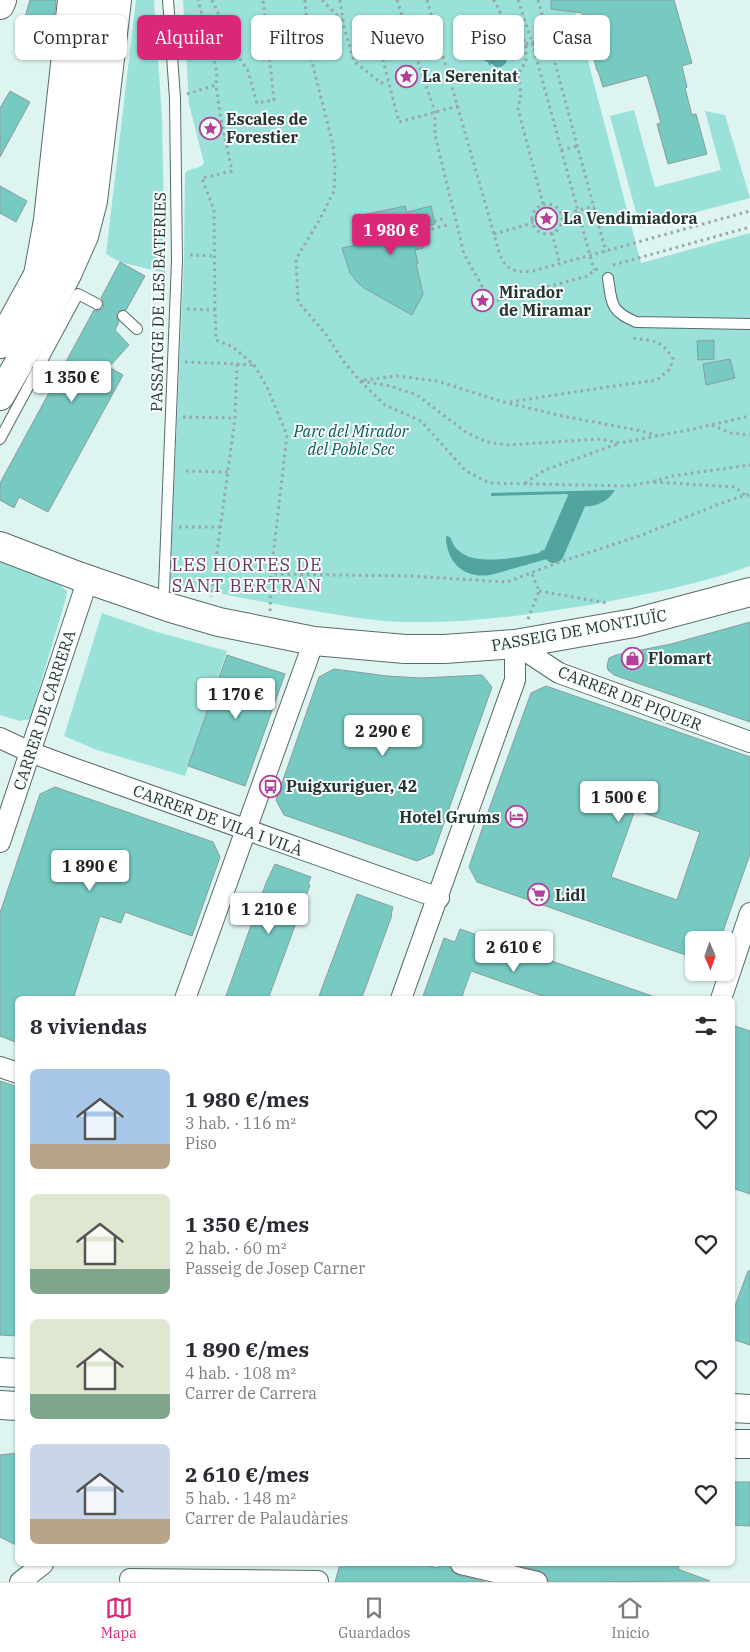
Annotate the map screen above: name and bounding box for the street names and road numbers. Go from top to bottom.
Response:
street label: PASSATGE DE LES BATERIES [146,192,170,412]
street label: PASSEIG DE MONTJUÏC [490,605,668,655]
street label: CARRER DE CARRERA [9,627,79,793]
street label: CARRER DE PIQUER [555,661,705,735]
street label: CARRER DE VILA I VILÀ [130,779,306,860]

